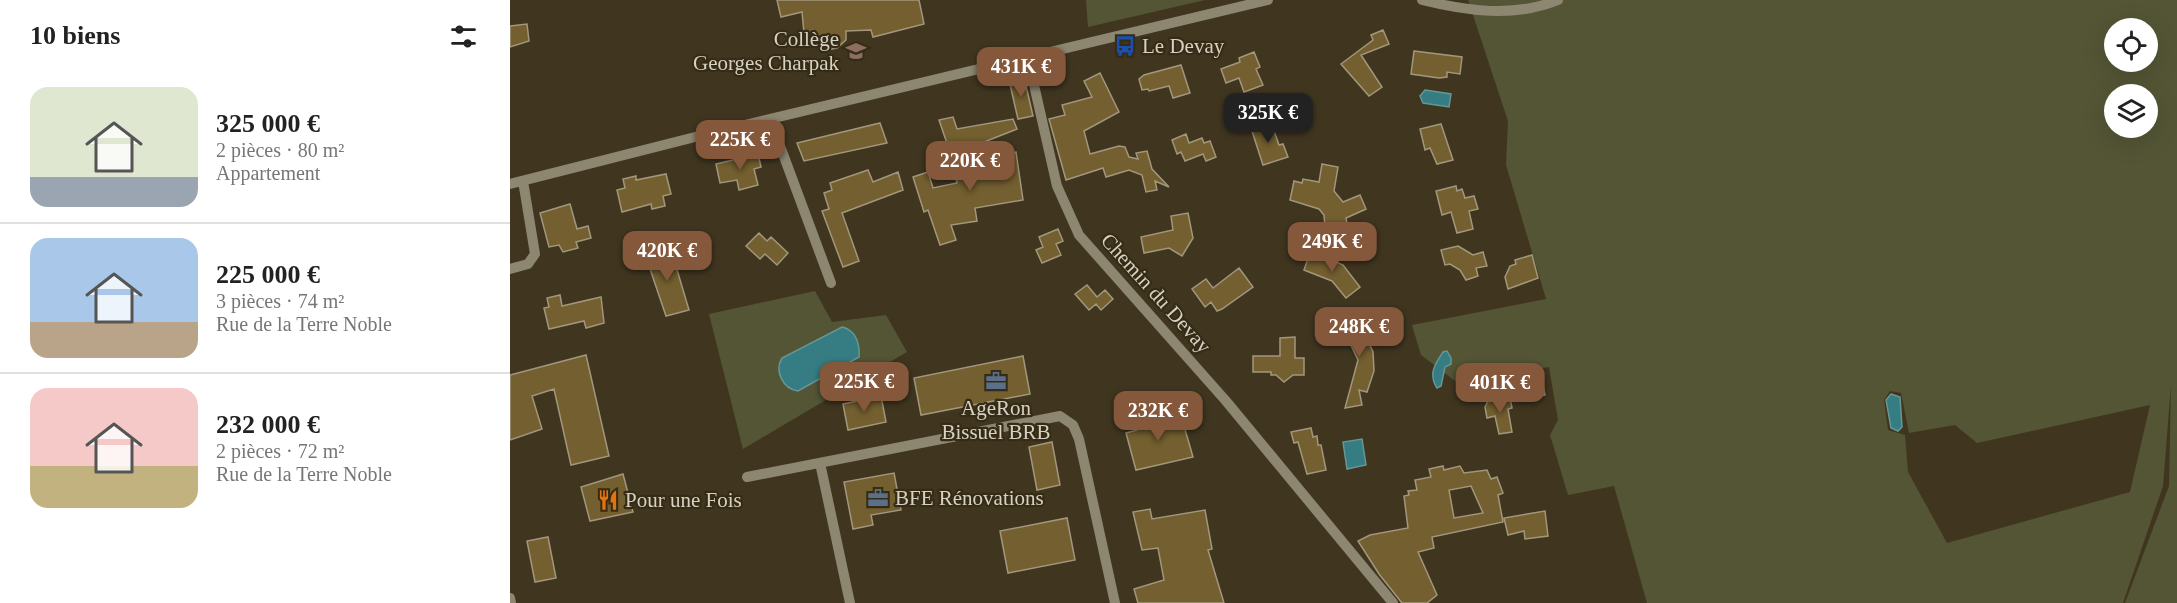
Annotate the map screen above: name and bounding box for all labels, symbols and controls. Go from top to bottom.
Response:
map controls [2104,18,2158,138]
button: locate [2104,18,2158,72]
icon: filters [447,20,480,53]
text: 10 biens [30,21,120,50]
place label: Collège Georges Charpak [693,27,839,75]
bus stop icon: Le Devay [1113,34,1137,58]
place label: Le Devay [1142,34,1225,58]
school or university icon: Collège Georges Charpak [844,39,868,63]
pin: 431K € [972,47,1070,98]
text: 431K € [991,55,1051,77]
button: layers [2104,84,2158,138]
pin: 325K € [1219,93,1317,144]
text: 325K € [1238,101,1298,123]
text: 325 000 € [216,109,320,138]
icon: home [78,111,150,183]
pin: 225K € [691,120,789,171]
text: 225K € [710,128,770,150]
text: 2 pièces · 80 m² [216,139,344,161]
pin: 220K € [921,141,1019,192]
text: 220K € [940,149,1000,171]
text: Appartement [216,162,320,184]
pin: 249K € [1283,222,1381,273]
street label: Chemin du Devay [1096,228,1216,358]
text: 249K € [1302,230,1362,252]
pin: 420K € [618,231,716,282]
text: 420K € [637,239,697,261]
text: 225 000 € [216,260,320,289]
icon: home [78,262,150,334]
text: 3 pièces · 74 m² [216,290,344,312]
pin: 248K € [1310,307,1408,358]
text: Rue de la Terre Noble [216,313,392,335]
text: 248K € [1329,315,1389,337]
pin: 225K € [815,362,913,413]
pin: 401K € [1451,363,1549,414]
office icon: AgeRon Bissuel BRB [984,369,1008,393]
text: 225K € [834,370,894,392]
text: 401K € [1470,371,1530,393]
pin: 232K € [1109,391,1207,442]
place label: AgeRon Bissuel BRB [941,396,1051,444]
text: 232K € [1128,399,1188,421]
text: 232 000 € [216,410,320,439]
icon: home [78,412,150,484]
text: 2 pièces · 72 m² [216,440,344,462]
text: Rue de la Terre Noble [216,463,392,485]
office icon: BFE Rénovations [866,486,890,510]
place label: BFE Rénovations [895,486,1044,510]
restaurant icon: Pour une Fois [596,488,620,512]
place label: Pour une Fois [625,488,742,512]

